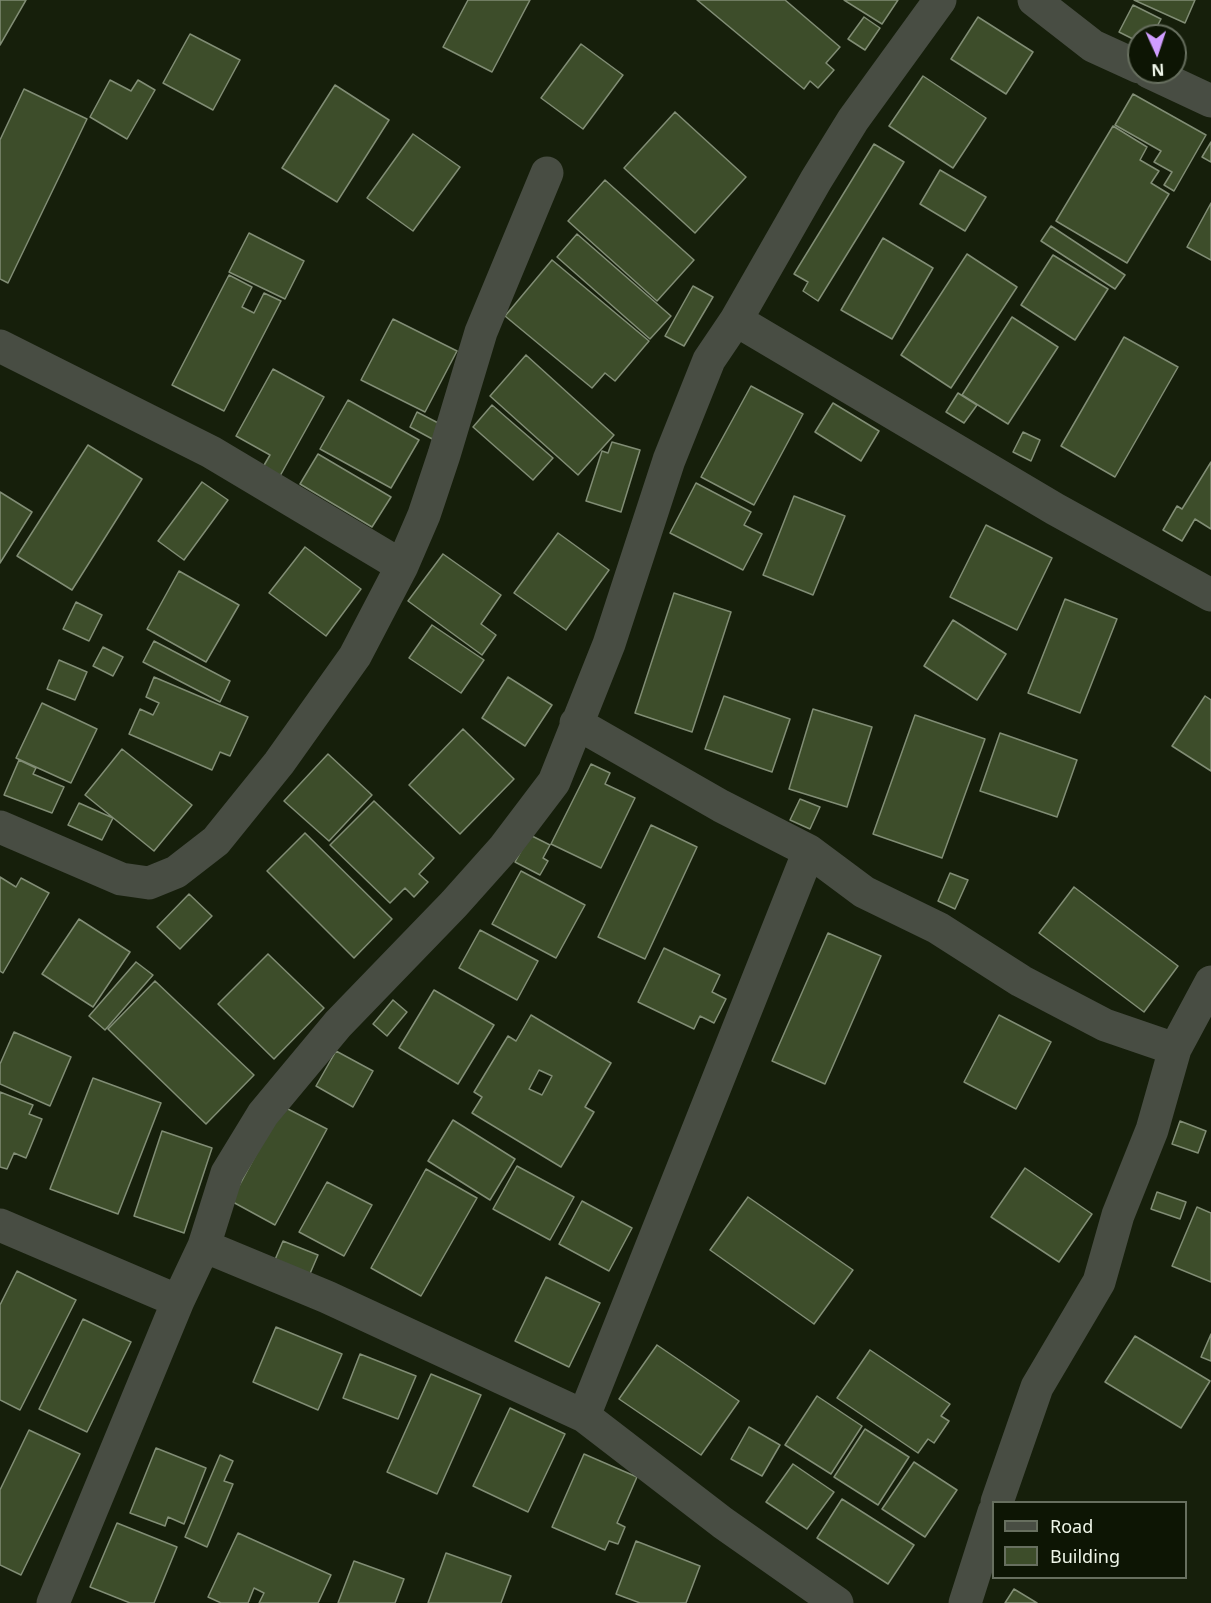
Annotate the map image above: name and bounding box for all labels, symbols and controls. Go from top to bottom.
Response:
north arrow [1127,24,1187,84]
text: N [1151,59,1165,81]
legend [992,1501,1187,1579]
text: Road [1050,1514,1093,1538]
text: Building [1050,1544,1120,1568]

